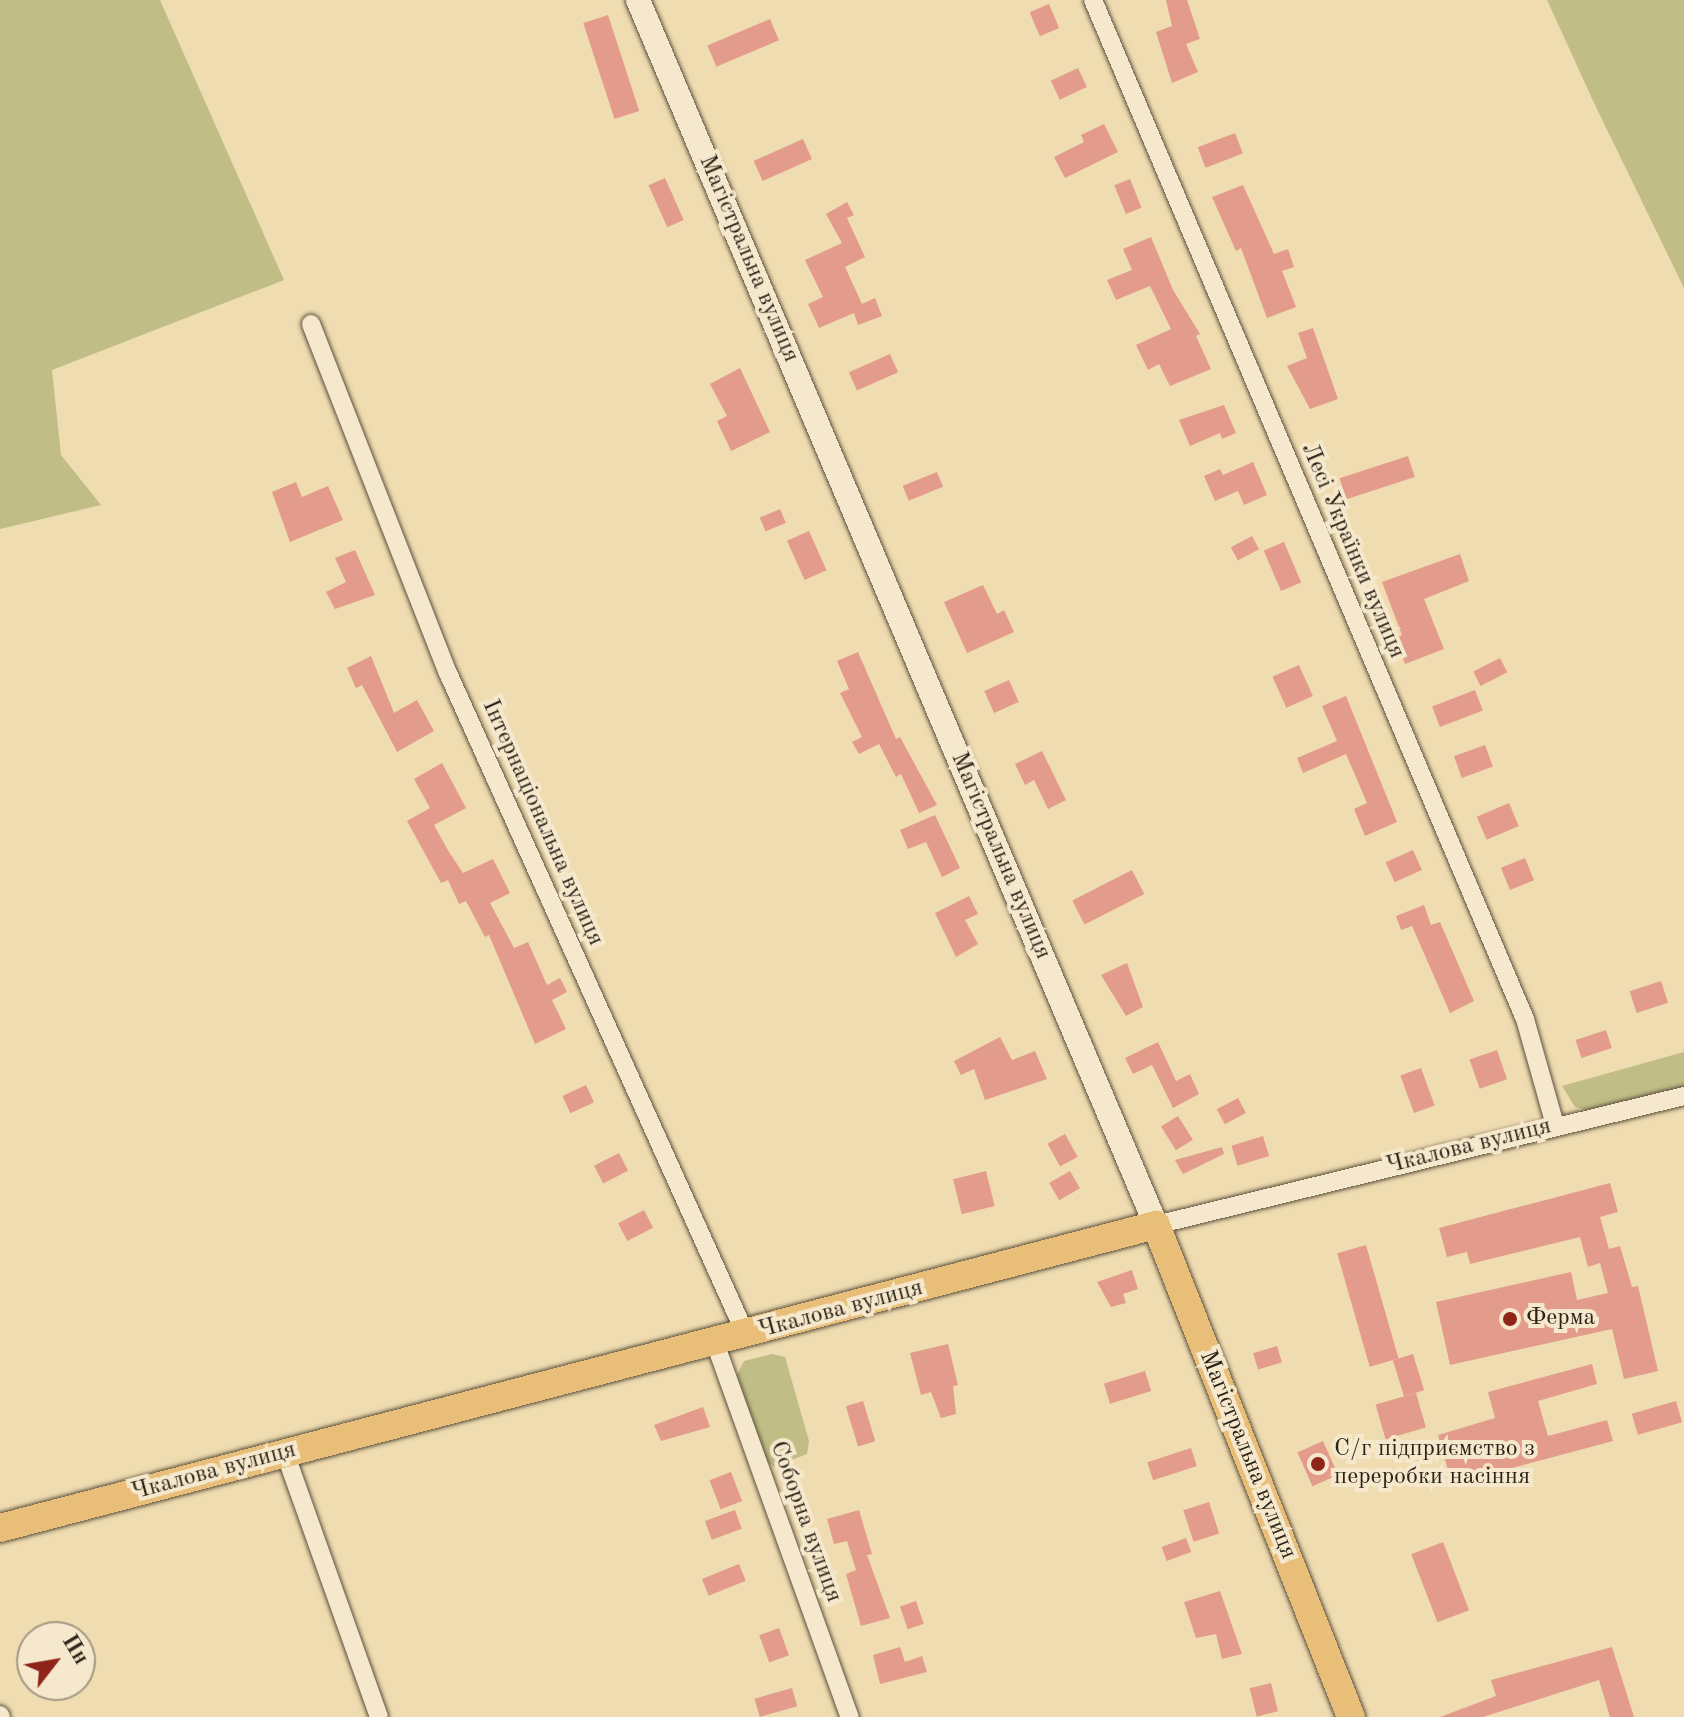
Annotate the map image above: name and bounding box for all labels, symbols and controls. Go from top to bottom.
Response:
street label: Магістральна вулиця [691,151,805,367]
street label: Лесі Українки вулиця [1294,439,1410,663]
street label: Інтернаціональна вулиця [475,696,609,950]
street label: Магістральна вулиця [943,748,1057,964]
street label: Чкалова вулиця [1383,1113,1555,1181]
street label: Чкалова вулиця [756,1274,926,1346]
place label: Ферма [1526,1305,1595,1333]
marker: Ферма [1501,1310,1519,1328]
street label: Магістральна вулиця [1192,1347,1302,1563]
street label: Чкалова вулиця [129,1436,299,1508]
place label: С/г підприємство з переробки насіння [1334,1436,1535,1492]
street label: Соборна вулиця [762,1437,848,1607]
marker: С/г підприємство з переробки насіння [1309,1455,1327,1473]
north arrow [16,1621,96,1701]
text: Пн [58,1631,92,1668]

